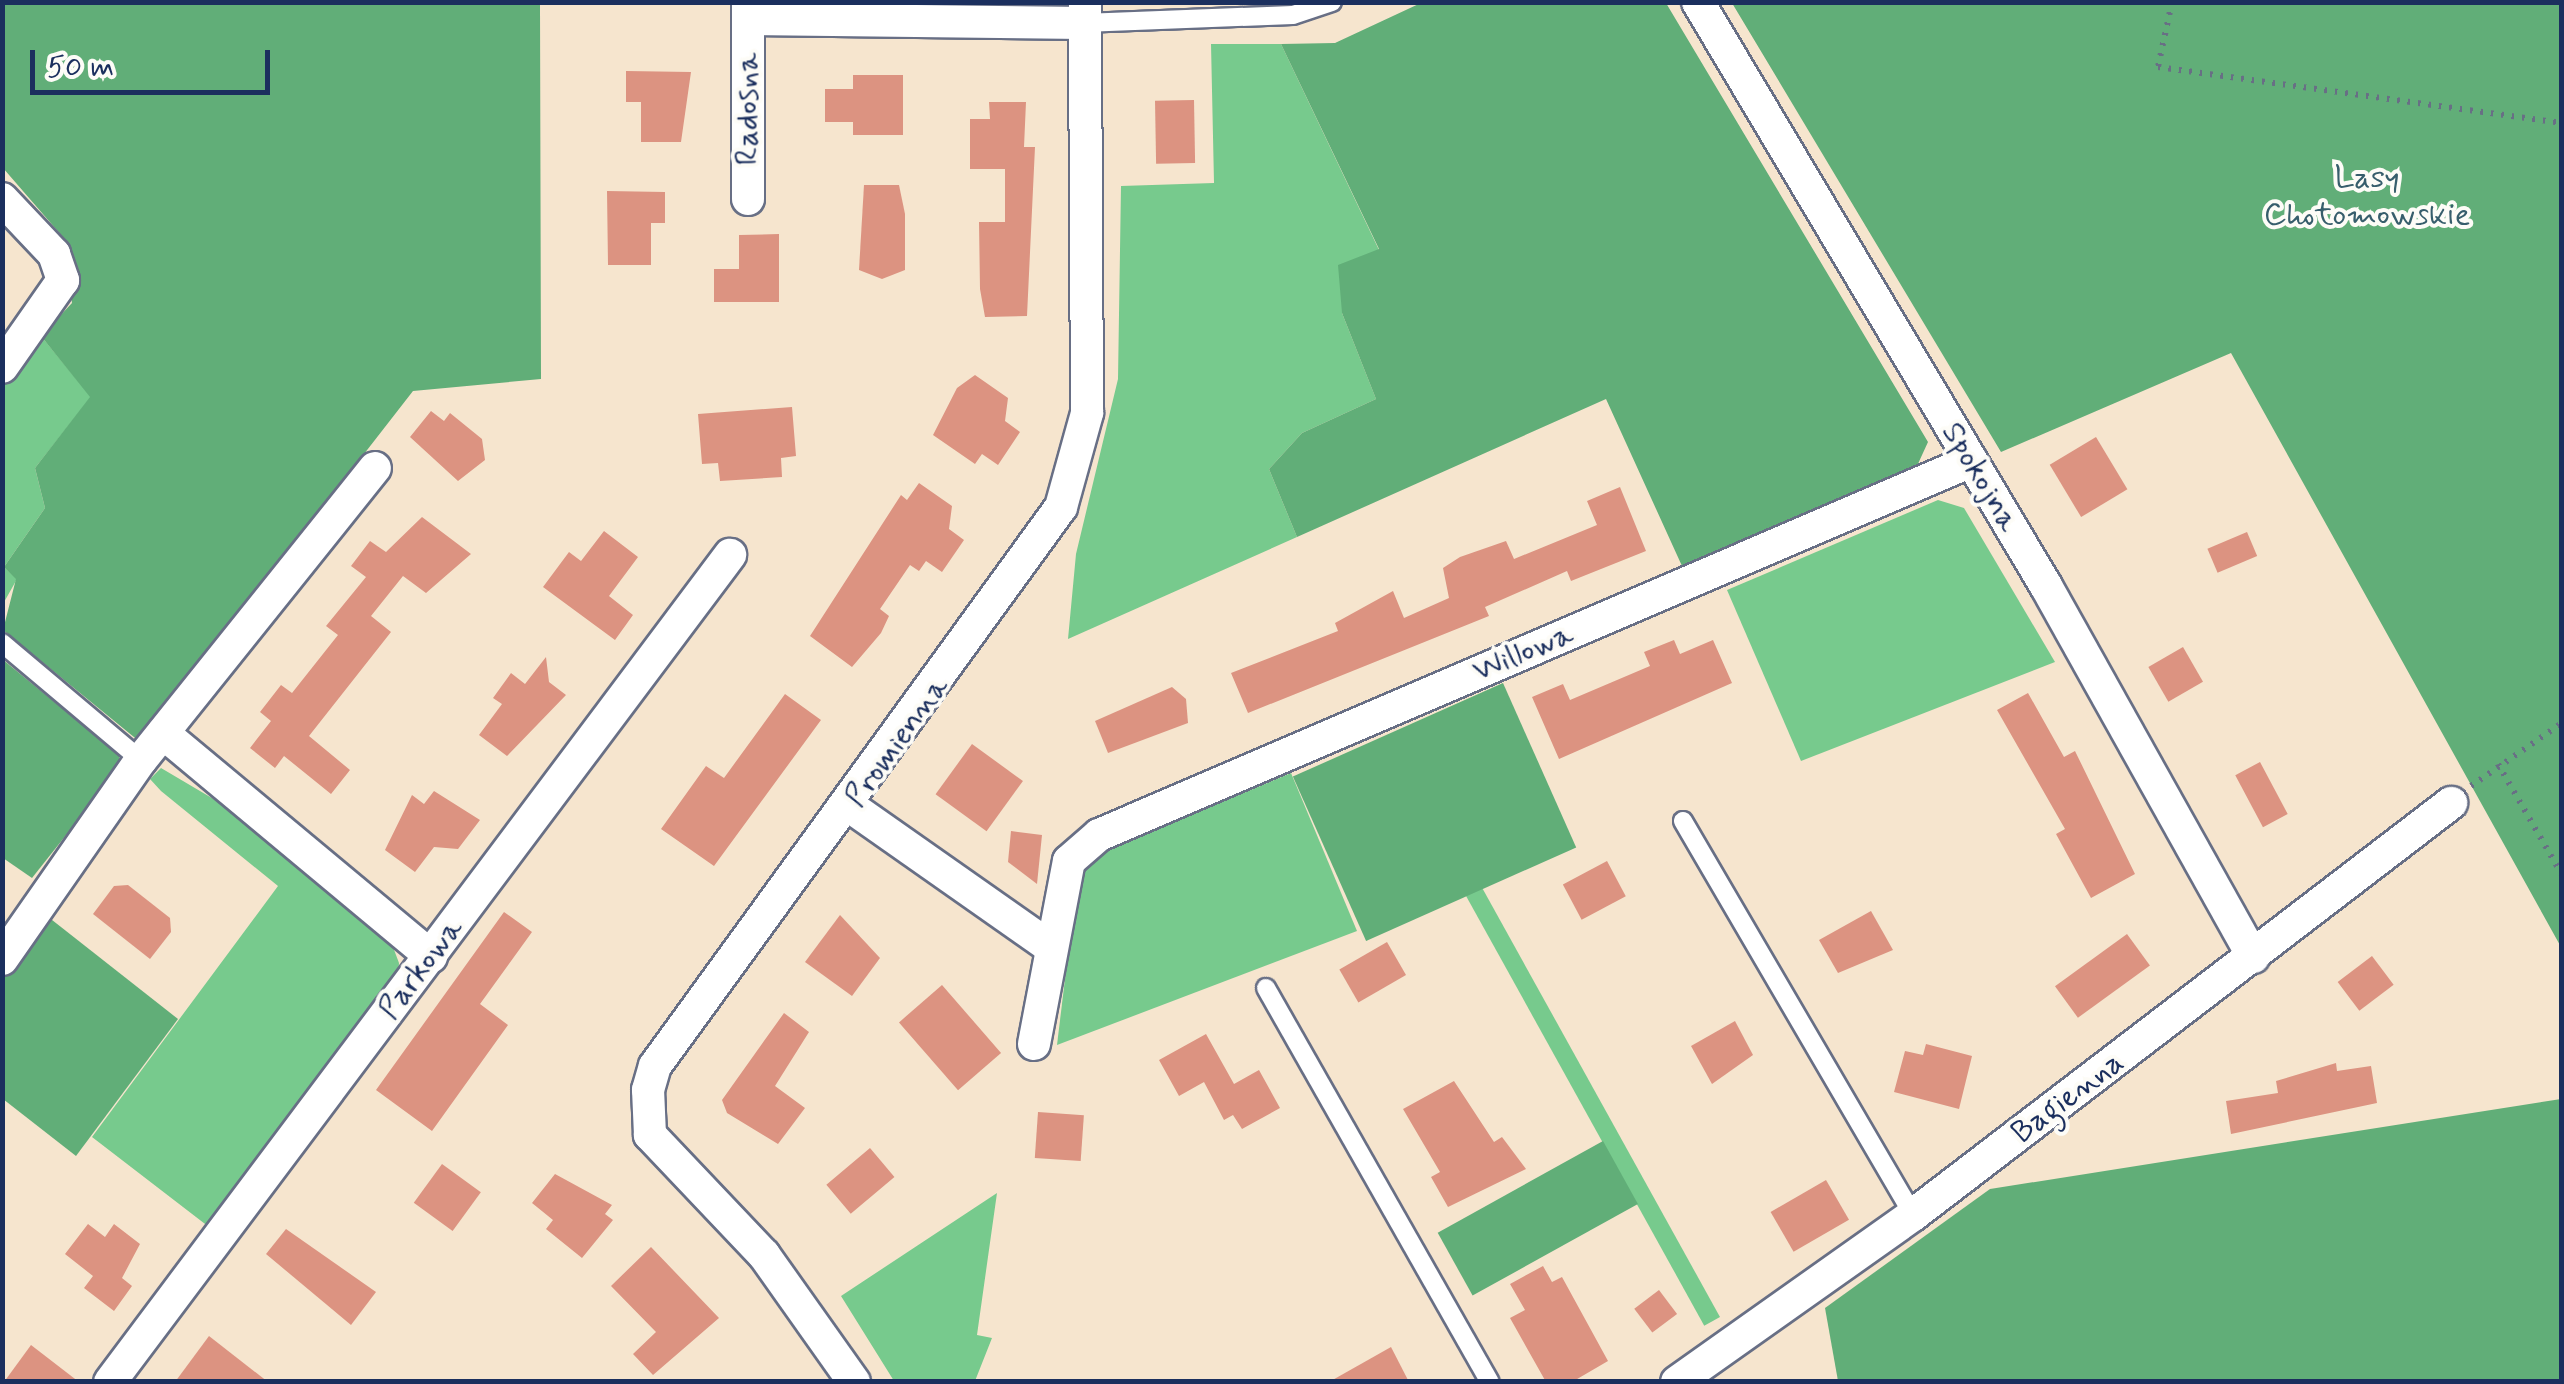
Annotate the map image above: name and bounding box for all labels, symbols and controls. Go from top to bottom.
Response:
scale bar [35,30,275,92]
text: 50 m [47,48,114,87]
street label: Radosna [729,53,767,165]
park label: Lasy Chotomowskie [2264,160,2470,235]
street label: Spokojna [1932,415,2028,539]
street label: Willowa [1467,615,1579,691]
street label: Promienna [837,669,957,815]
street label: Parkowa [370,911,472,1027]
street label: Bagienna [2004,1043,2132,1153]

